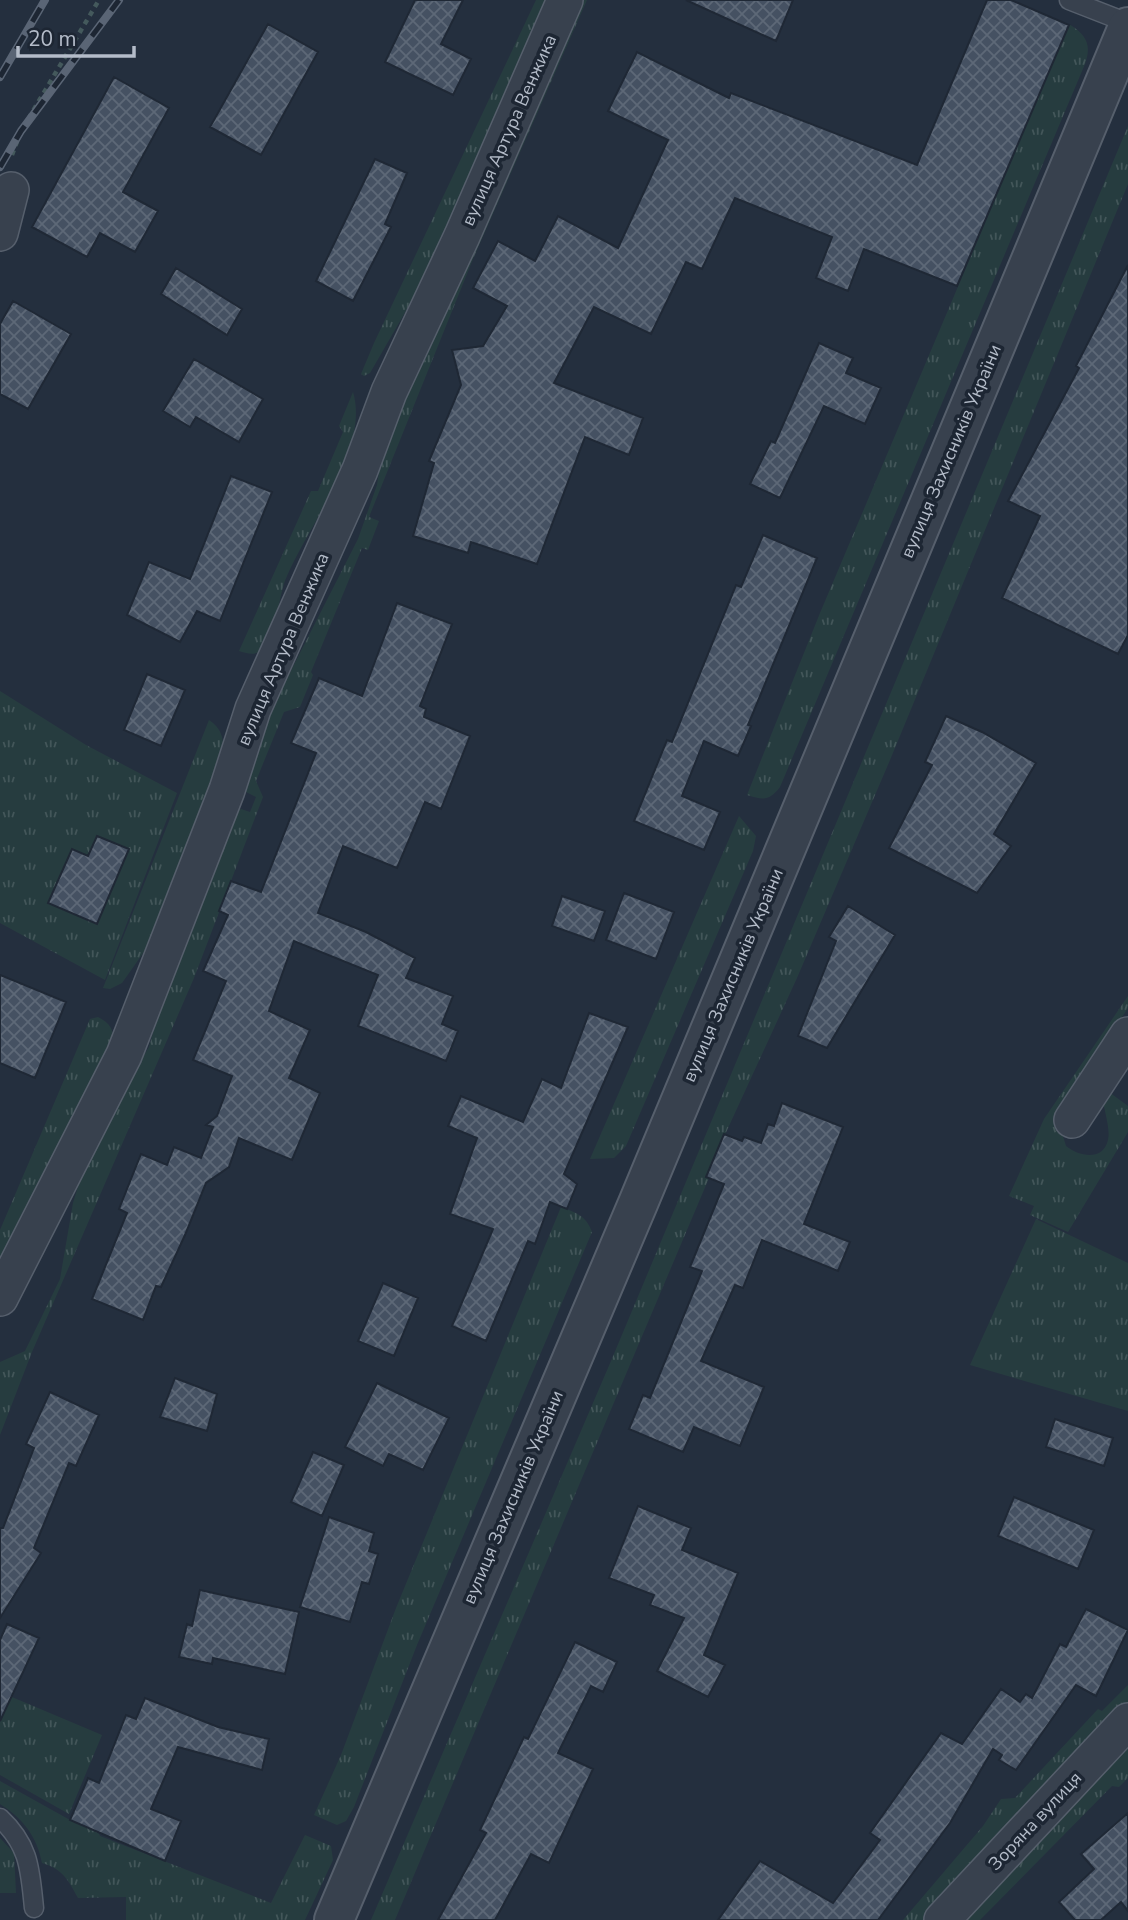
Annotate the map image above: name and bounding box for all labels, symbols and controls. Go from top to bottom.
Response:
scale bar [18,14,133,58]
text: 20 m [28,25,77,53]
street label: вулиця Артура Венжика [456,30,562,230]
street label: вулиця Захисників України [895,341,1007,561]
street label: вулиця Артура Венжика [231,549,335,749]
street label: вулиця Захисників України [677,865,789,1085]
street label: вулиця Захисників України [457,1387,569,1607]
street label: Зоряна вулиця [983,1766,1087,1876]

